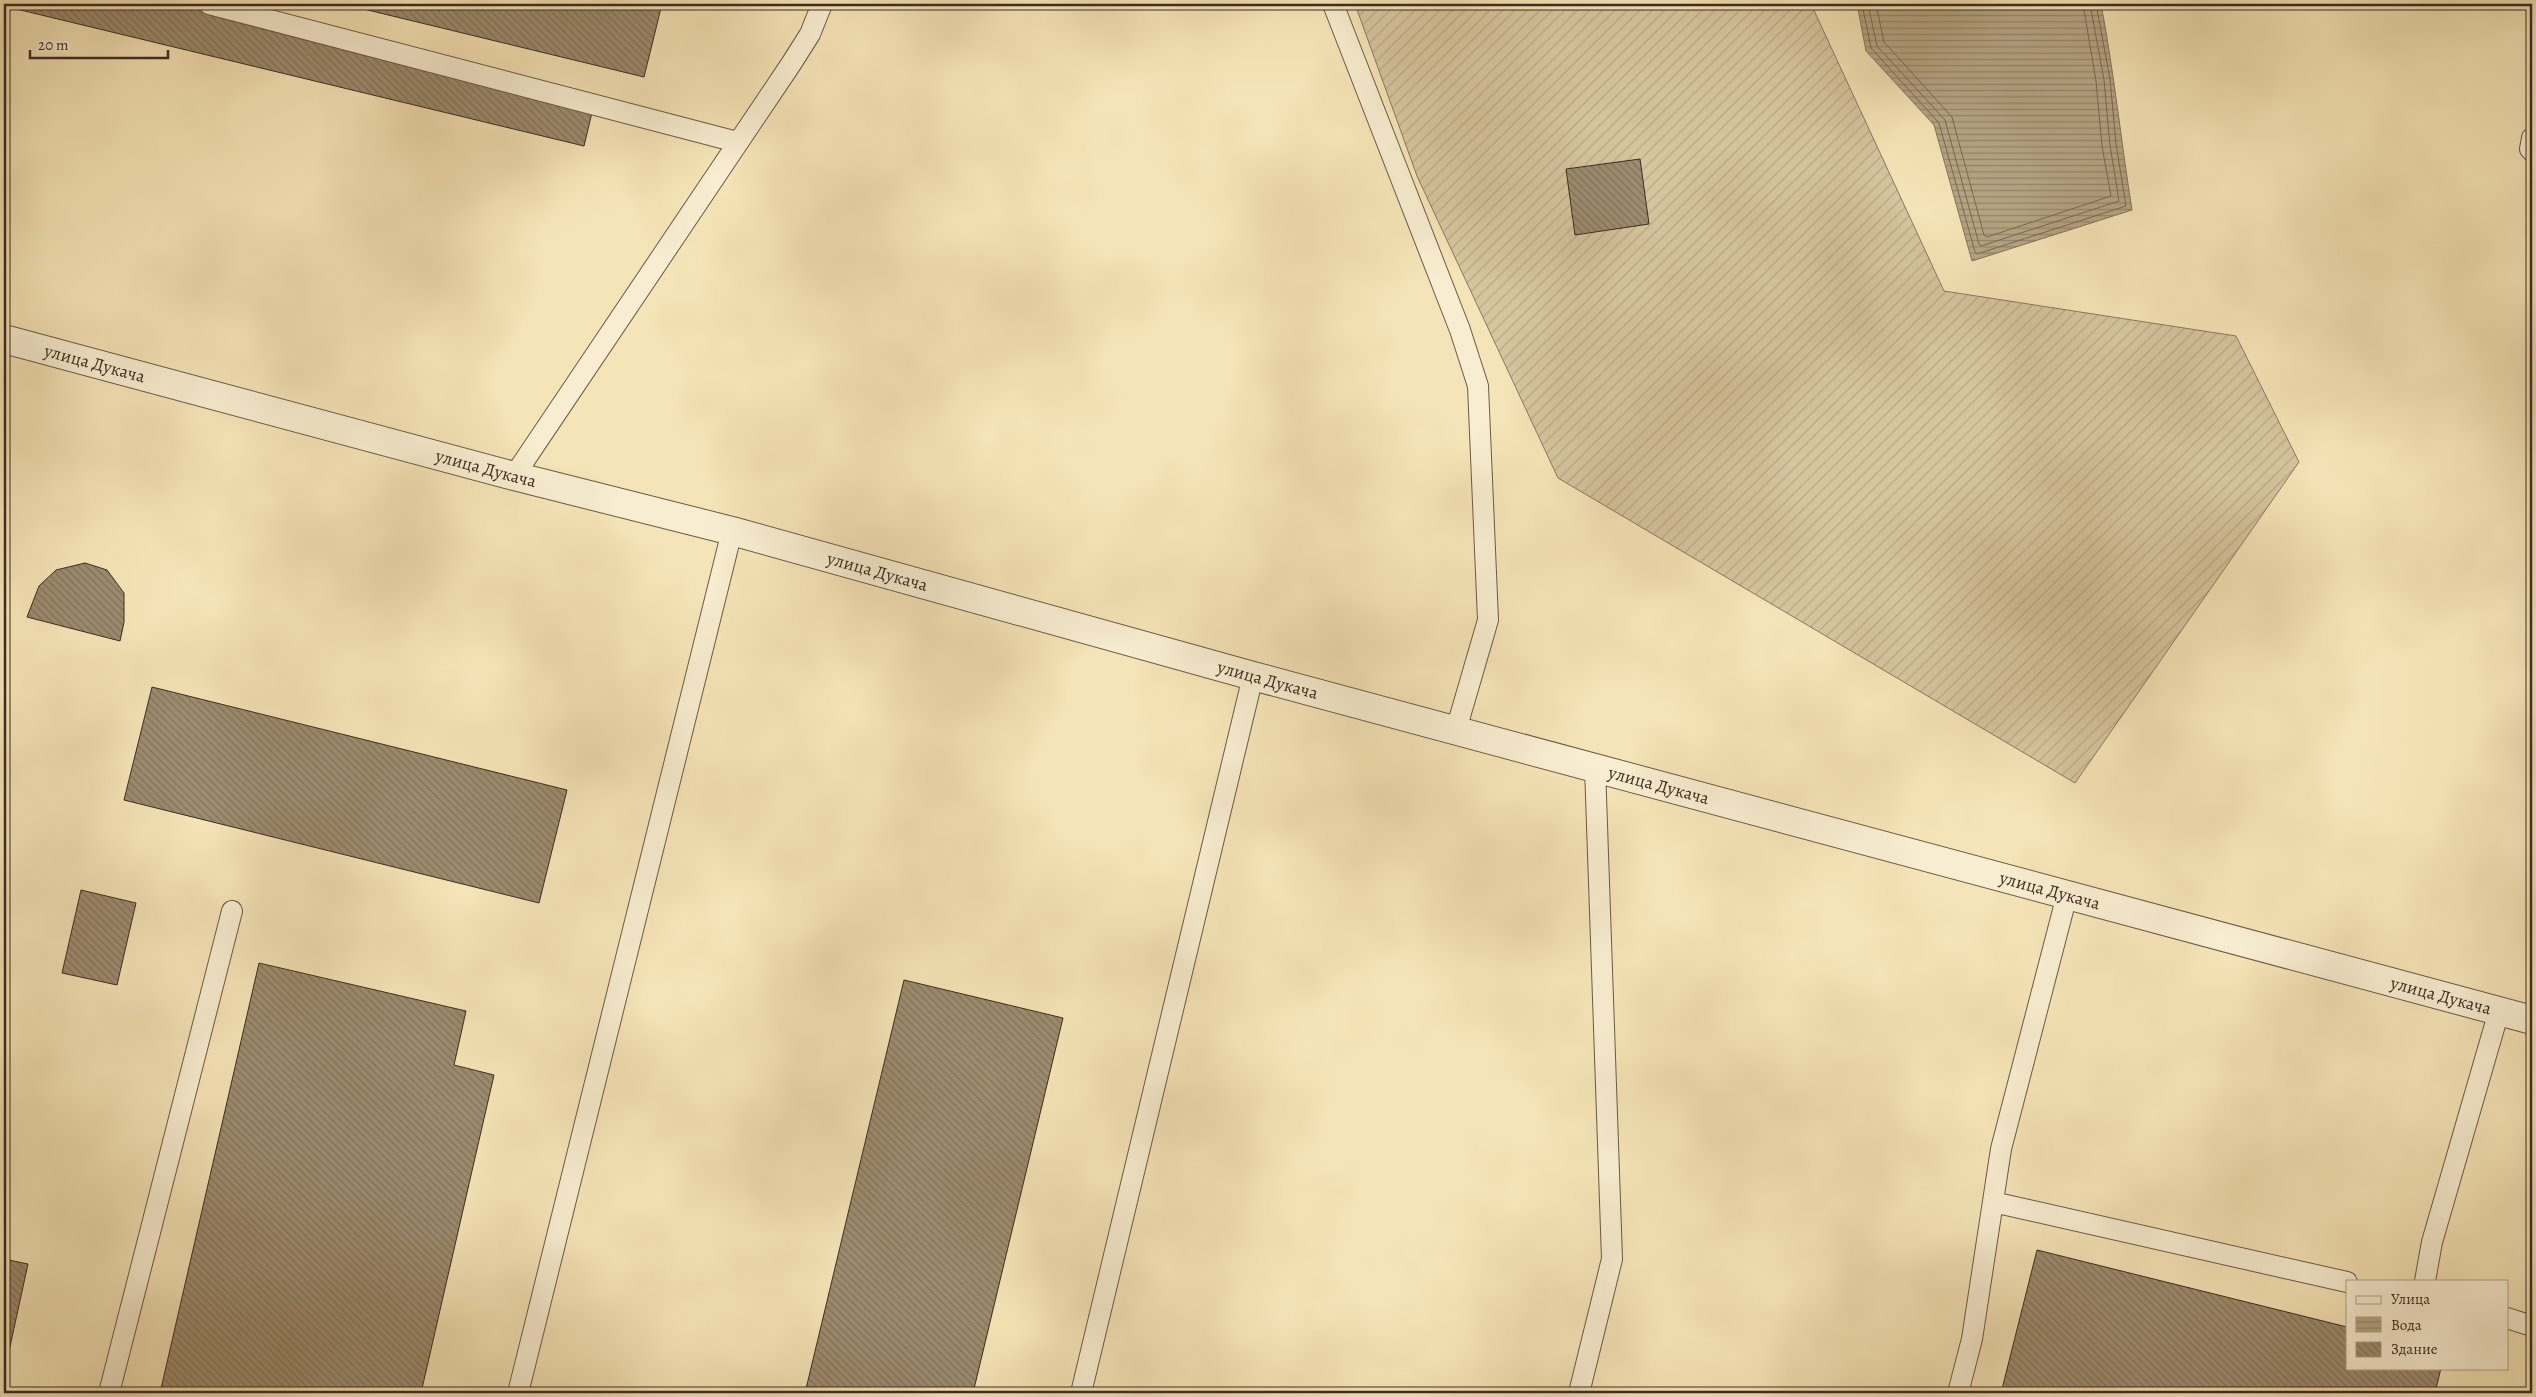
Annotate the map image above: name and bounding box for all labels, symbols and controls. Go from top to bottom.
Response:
scale bar [30,28,168,60]
text: 20 m [38,35,69,55]
street label: улица Дукача [41,338,149,389]
street label: улица Дукача [432,443,540,493]
street label: улица Дукача [824,546,931,597]
street label: улица Дукача [1214,654,1322,705]
street label: улица Дукача [1605,760,1713,810]
street label: улица Дукача [1996,865,2104,916]
street label: улица Дукача [2387,970,2495,1021]
legend [2346,1280,2508,1370]
text: Улица [2391,1289,2430,1309]
text: Вода [2391,1315,2422,1335]
text: Здание [2391,1339,2438,1359]

